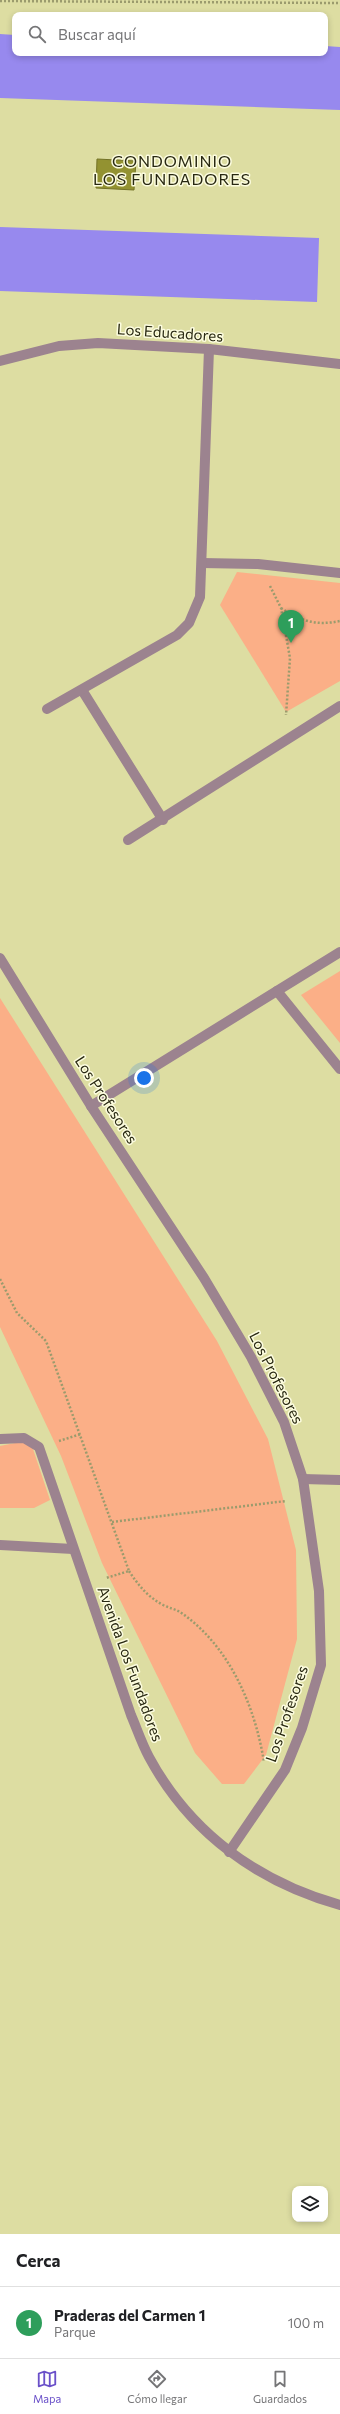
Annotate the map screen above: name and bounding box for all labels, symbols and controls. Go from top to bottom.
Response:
search box [12,12,328,56]
icon: search [26,23,48,45]
text: Buscar aquí [58,25,136,43]
district label: CONDOMINIO LOS FUNDADORES [93,151,251,188]
street label: Los Educadores [116,319,224,345]
pin: 1 [278,610,304,643]
street label: Los Profesores [72,1052,142,1147]
your location [134,1068,154,1088]
street label: Los Profesores [246,1329,308,1427]
street label: Avenida Los Fundadores [94,1584,168,1744]
street label: Los Profesores [261,1663,311,1764]
map controls [292,2186,328,2222]
button: layers [292,2186,328,2222]
text: Cerca [16,2250,61,2271]
text: Praderas del Carmen 1 [54,2306,205,2324]
text: 1 [26,2315,32,2331]
text: 100 m [288,2315,324,2331]
text: Parque [54,2324,96,2340]
tab: Mapa [33,2368,61,2405]
tab: Cómo llegar [127,2368,187,2405]
tab: Guardados [253,2368,307,2405]

